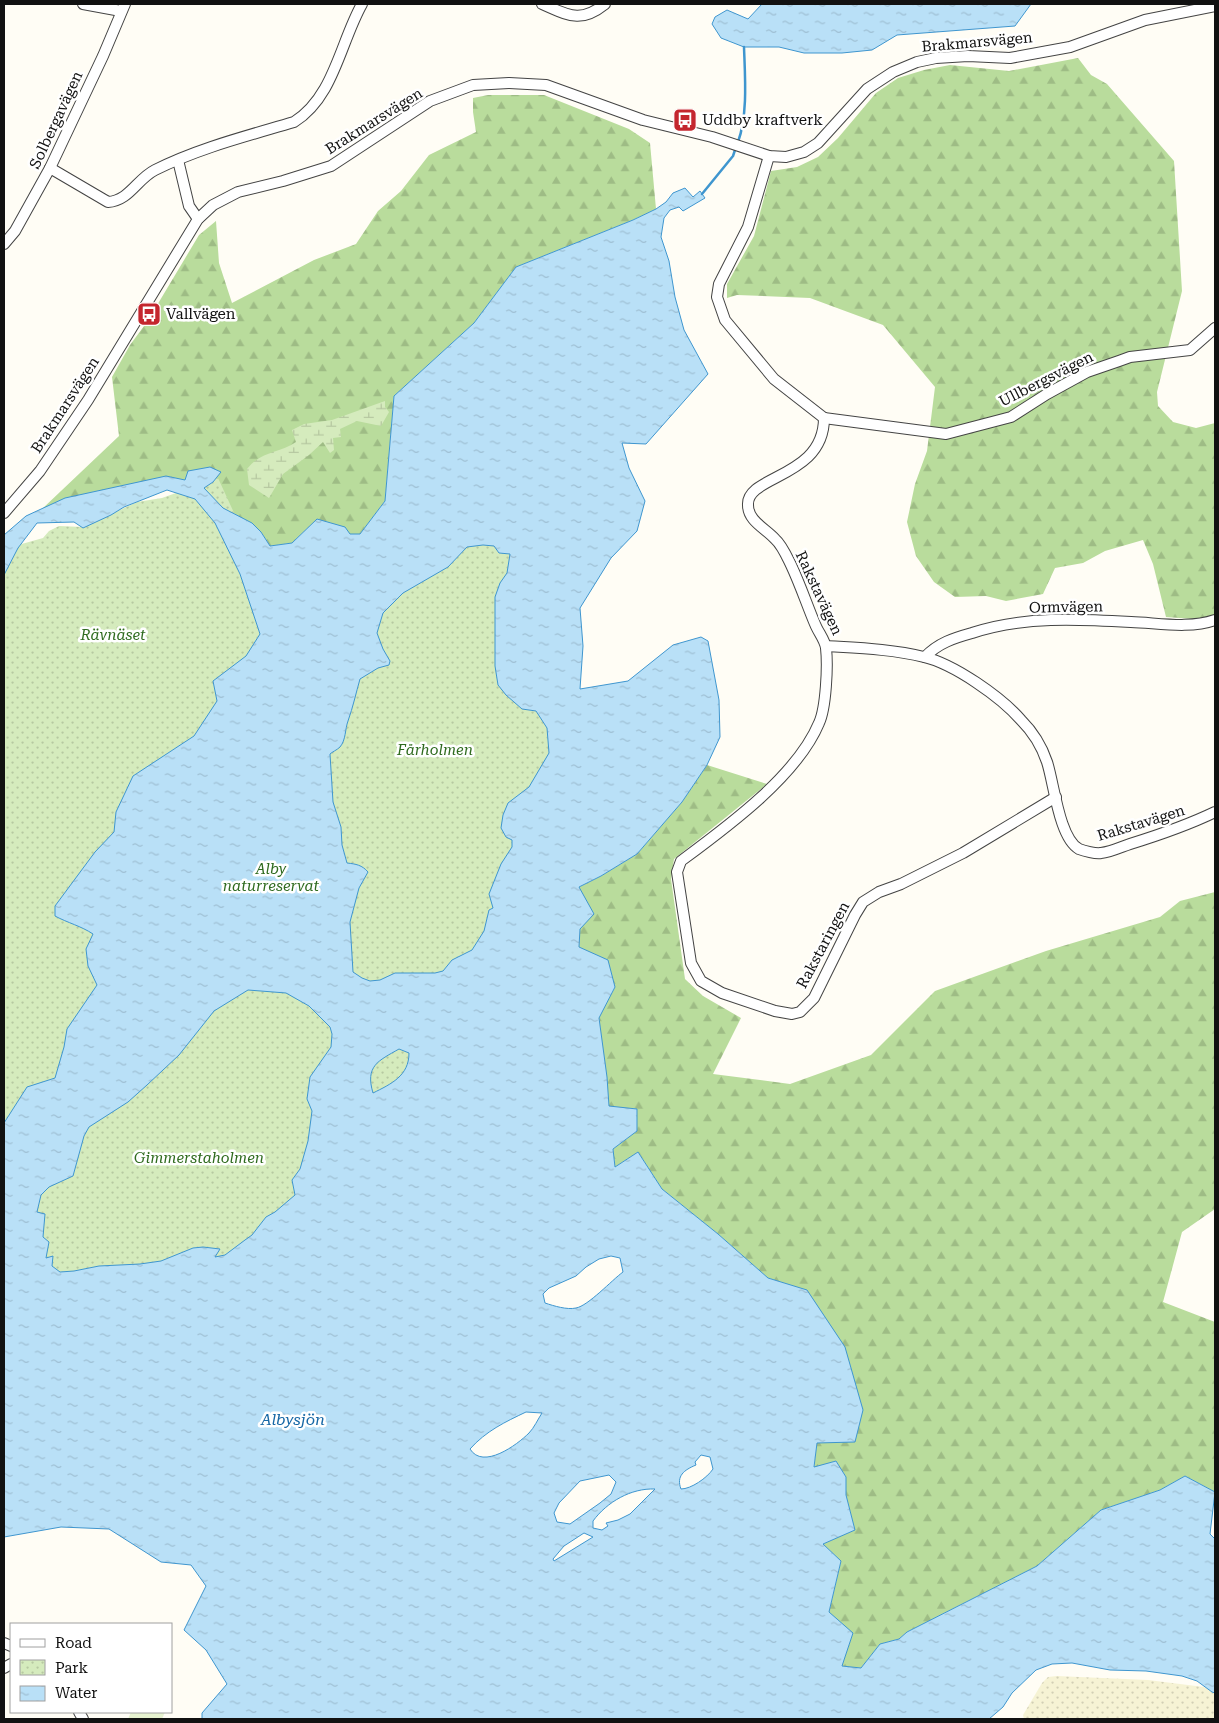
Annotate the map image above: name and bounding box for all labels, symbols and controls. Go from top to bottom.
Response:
street label: Brakmarsvägen [921,28,1033,56]
street label: Solbergavägen [25,68,87,172]
street label: Brakmarsvägen [322,84,426,158]
bus stop icon: Uddby kraftverk [672,107,698,133]
place label: Uddby kraftverk [702,111,823,129]
bus stop icon: Vallvägen [136,301,162,327]
place label: Vallvägen [166,305,236,323]
street label: Ullbergsvägen [996,347,1096,410]
street label: Brakmarsvägen [27,353,103,457]
street label: Rakstavägen [792,548,846,638]
street label: Ormvägen [1029,597,1104,617]
park label: Rävnäset [79,626,146,644]
park label: Fårholmen [396,741,473,759]
street label: Rakstavägen [1095,801,1187,845]
park label: Alby naturreservat [223,860,320,895]
street label: Rakstaringen [793,898,853,991]
park label: Gimmerstaholmen [134,1149,264,1167]
water label: Albysjön [260,1410,325,1429]
legend [10,1623,172,1713]
text: Road [55,1634,92,1652]
text: Park [55,1659,89,1677]
text: Water [55,1684,97,1702]

